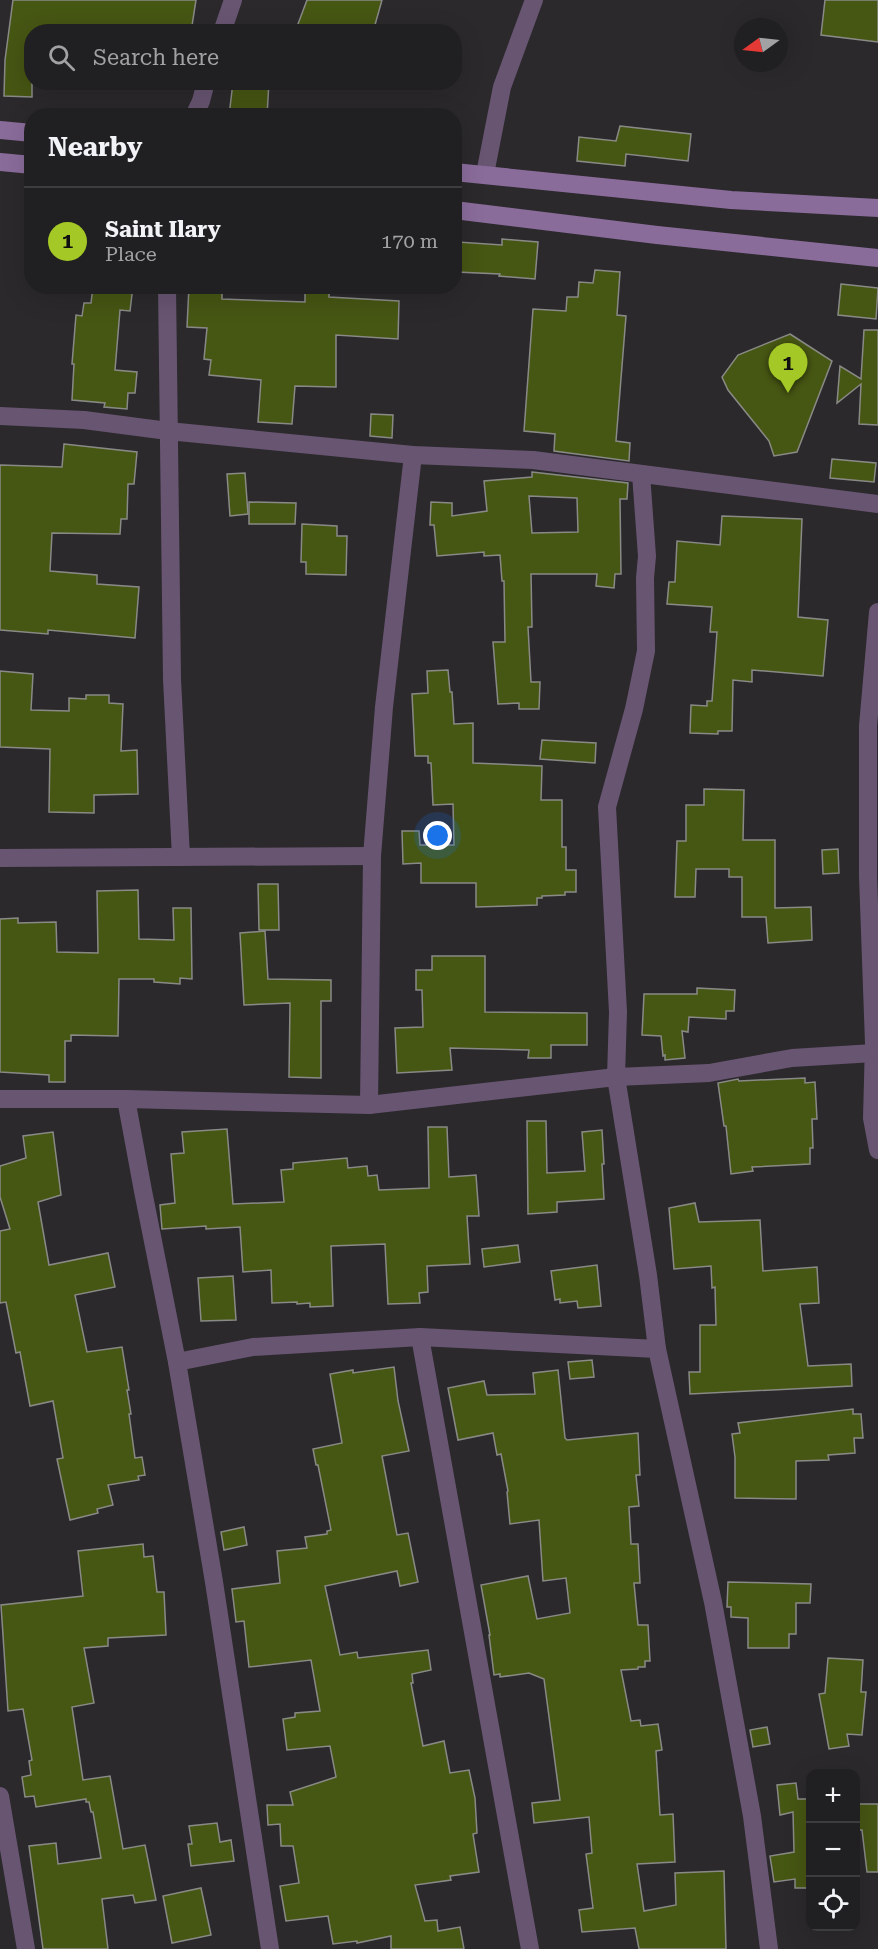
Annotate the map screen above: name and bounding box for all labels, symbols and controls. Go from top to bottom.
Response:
north arrow [734,18,788,72]
search box [24,24,462,90]
icon: search [45,41,78,74]
text: Search here [93,45,219,70]
text: Nearby [48,132,142,162]
text: Saint Ilary [105,217,221,242]
text: 1 [62,229,73,253]
text: 170 m [381,229,438,253]
text: Place [105,242,157,266]
pin: 1 [768,344,808,393]
your location [423,821,452,850]
map controls [806,1769,860,1931]
button: + [806,1769,860,1823]
button: − [806,1823,860,1877]
button: locate [806,1877,860,1931]

